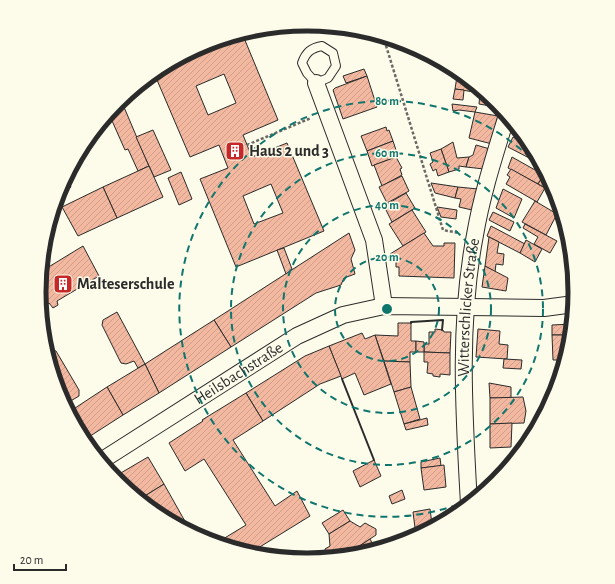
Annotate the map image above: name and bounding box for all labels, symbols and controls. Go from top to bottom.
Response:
text: 80 m [375,95,399,107]
building icon: Haus 2 und 3 [224,140,246,162]
place label: Haus 2 und 3 [249,143,329,159]
text: 60 m [375,147,399,159]
text: 40 m [375,199,399,211]
street label: Witterschlicker Straße [456,237,482,376]
text: 20 m [375,251,399,263]
building icon: Malteserschule [52,273,74,295]
place label: Malteserschule [77,276,175,292]
centre of rings [380,302,394,316]
street label: Heilsbachstraße [191,339,286,407]
scale bar [14,546,66,572]
text: 20 m [20,554,43,566]

